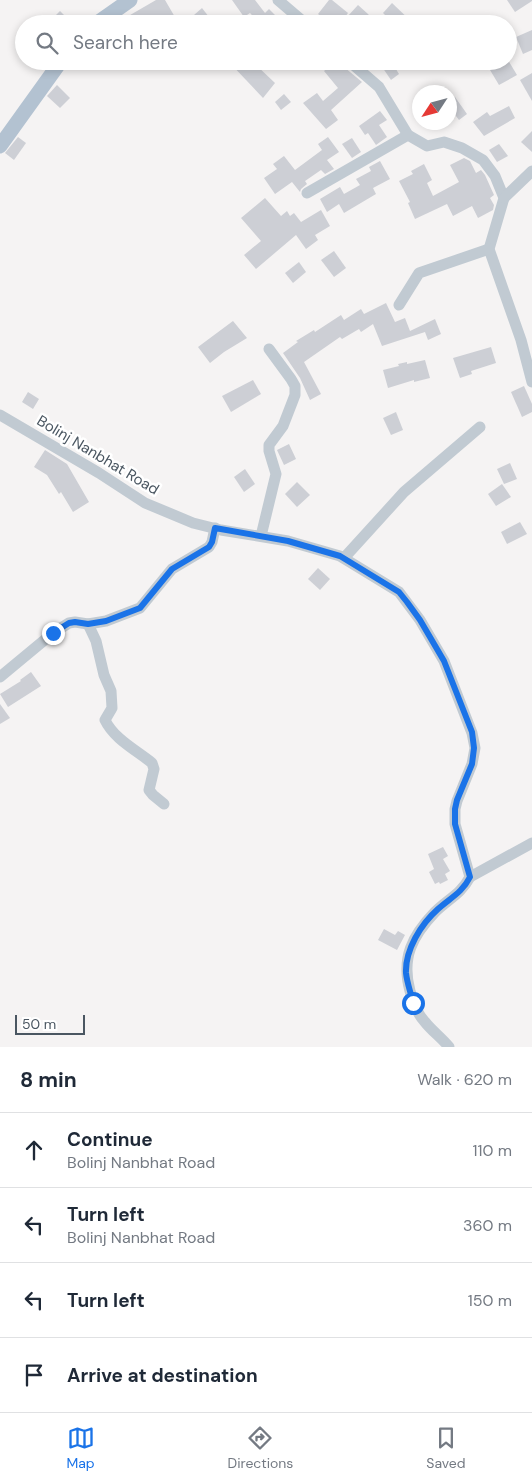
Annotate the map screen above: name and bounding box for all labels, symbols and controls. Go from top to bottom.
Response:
search box [15,15,517,70]
icon: search [33,29,61,57]
text: Search here [73,30,178,55]
north arrow [412,85,457,130]
street label: Bolinj Nanbhat Road [33,411,163,499]
route end [42,622,65,645]
route start [402,992,425,1015]
scale bar [15,1012,85,1035]
text: 50 m [22,1015,56,1033]
text: 8 min [20,1066,77,1094]
text: Walk · 620 m [417,1069,512,1090]
text: Continue [67,1127,153,1152]
icon: ahead [20,1136,48,1164]
text: 110 m [473,1140,512,1161]
text: Bolinj Nanbhat Road [67,1152,215,1173]
text: Turn left [67,1202,145,1227]
icon: left [20,1211,48,1239]
text: 360 m [463,1215,512,1236]
text: Bolinj Nanbhat Road [67,1227,215,1248]
icon: left [20,1286,48,1314]
text: Turn left [67,1288,145,1313]
text: 150 m [468,1290,512,1311]
icon: arrive [20,1361,48,1389]
text: Arrive at destination [67,1363,258,1388]
tab: Map [66,1424,95,1472]
tab: Directions [228,1424,293,1472]
tab: Saved [426,1424,466,1472]

